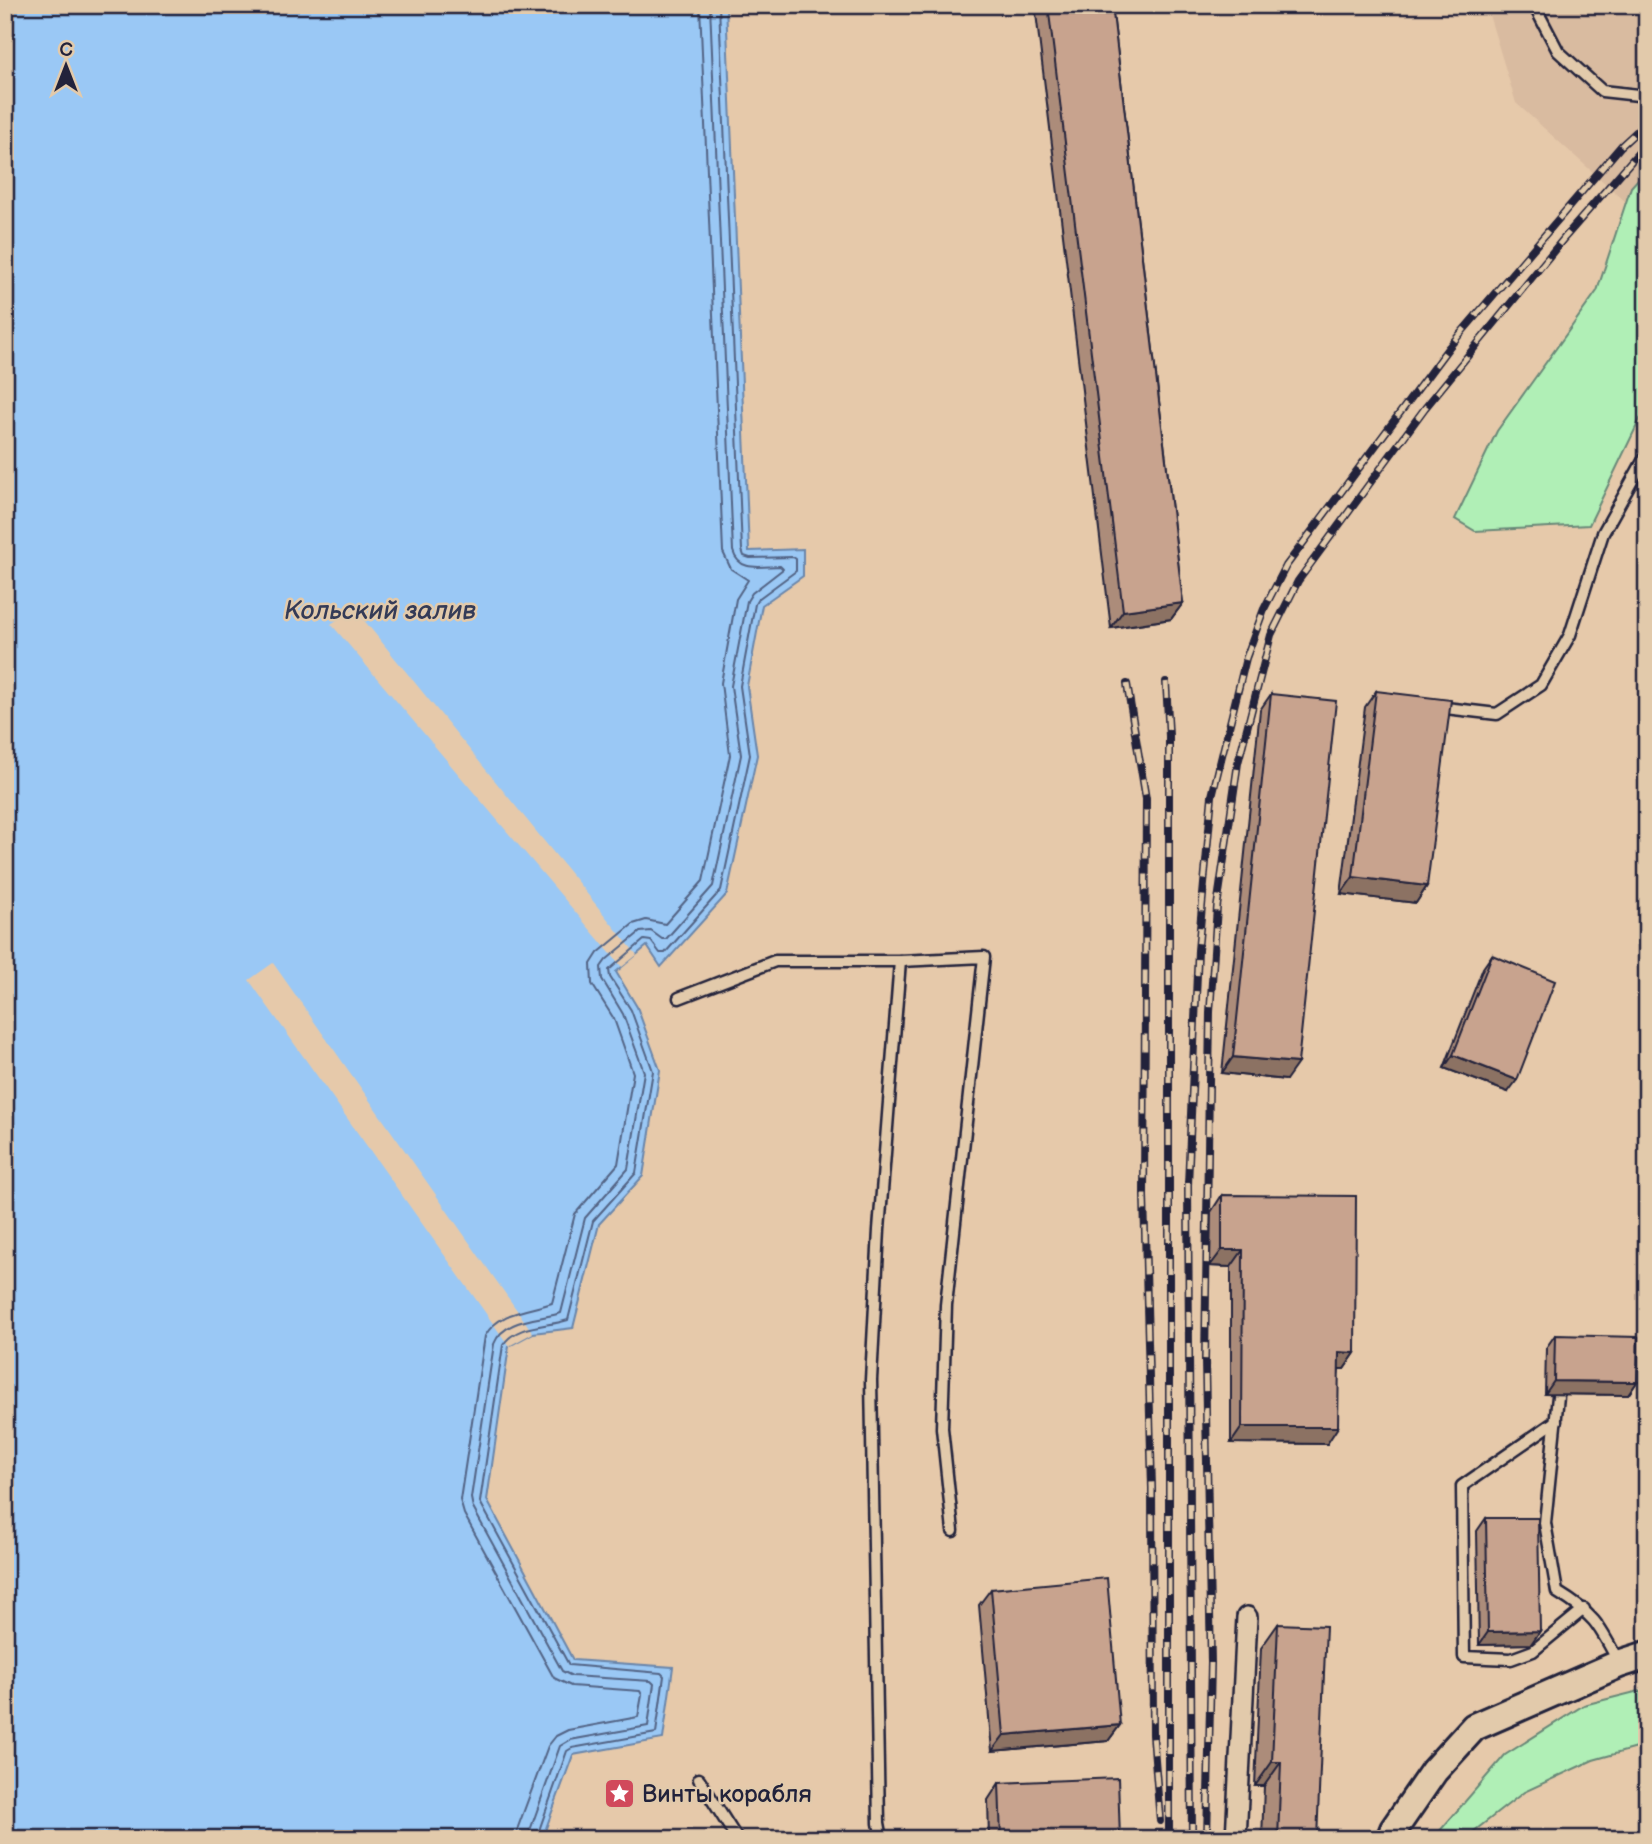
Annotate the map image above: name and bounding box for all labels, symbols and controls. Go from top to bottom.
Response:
north arrow [32,32,102,102]
text: С [59,39,73,62]
water label: Кольский залив [284,596,476,627]
place icon: Винты корабля [602,1777,636,1811]
place label: Винты корабля [642,1780,812,1809]

